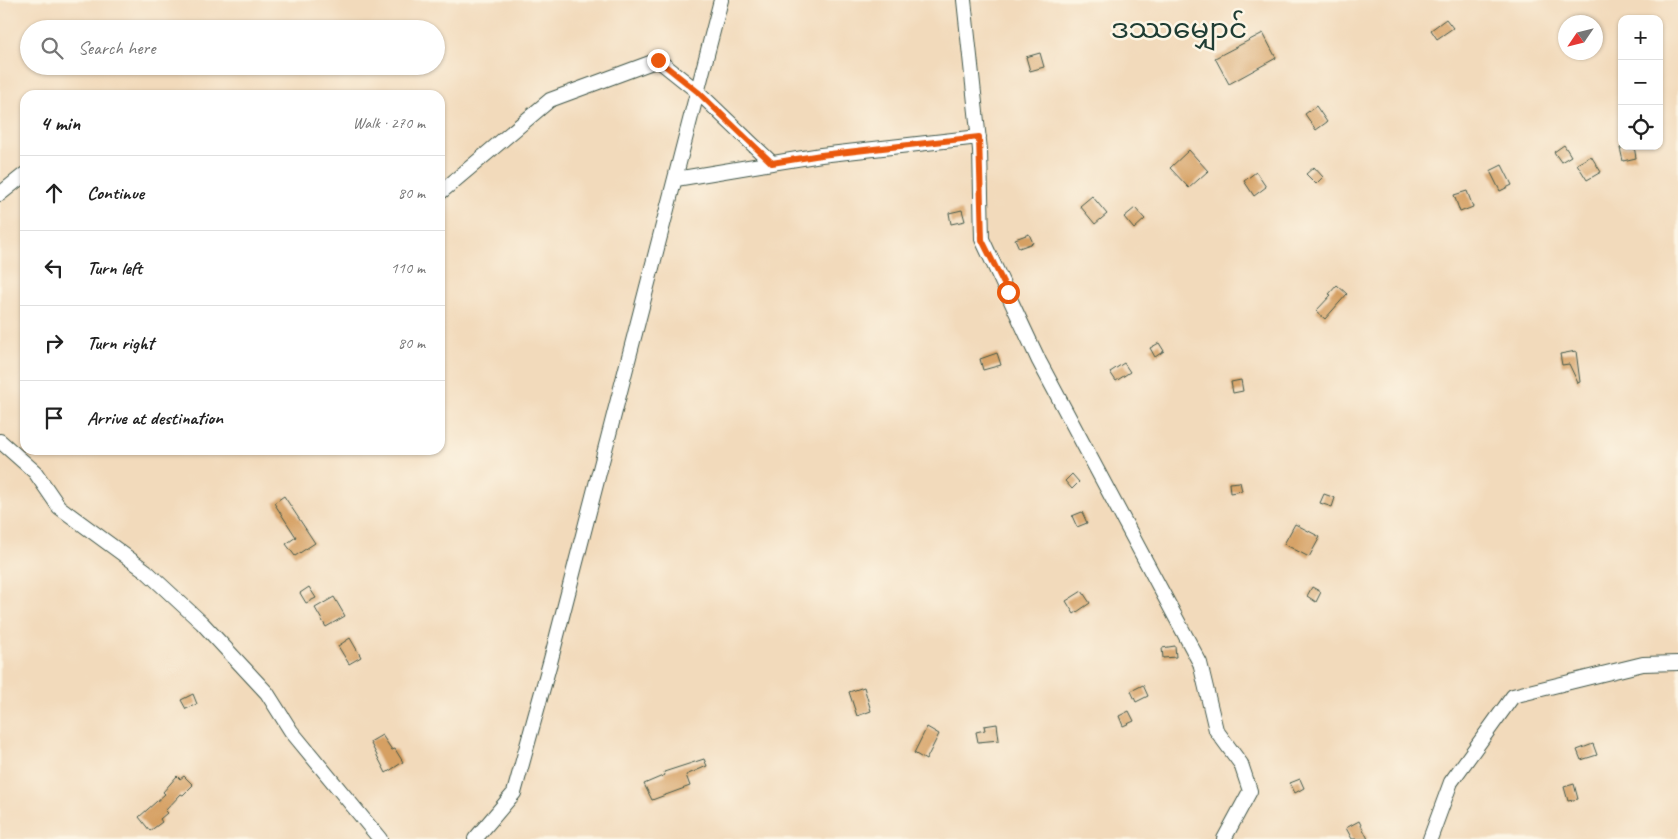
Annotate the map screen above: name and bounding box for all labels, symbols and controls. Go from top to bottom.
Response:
district label: ဒဿမျှောင် [1111,10,1247,51]
north arrow [1558,15,1603,60]
map controls [1618,15,1663,150]
button: + [1618,15,1663,60]
search box [20,20,445,75]
icon: search [38,34,66,62]
text: Search here [78,36,155,60]
route end [647,49,670,72]
button: − [1618,60,1663,105]
button: locate [1618,105,1663,150]
text: 4 min [40,110,80,136]
text: Walk · 270 m [353,113,425,133]
icon: ahead [40,179,68,207]
text: Continue [87,181,144,205]
text: 80 m [398,183,425,203]
icon: left [40,254,68,282]
text: Turn left [87,256,142,280]
text: 110 m [391,258,425,278]
route start [997,281,1020,304]
icon: right [40,329,68,357]
text: Turn right [87,331,154,355]
text: 80 m [398,333,425,353]
icon: arrive [40,404,68,432]
text: Arrive at destination [87,406,223,430]

